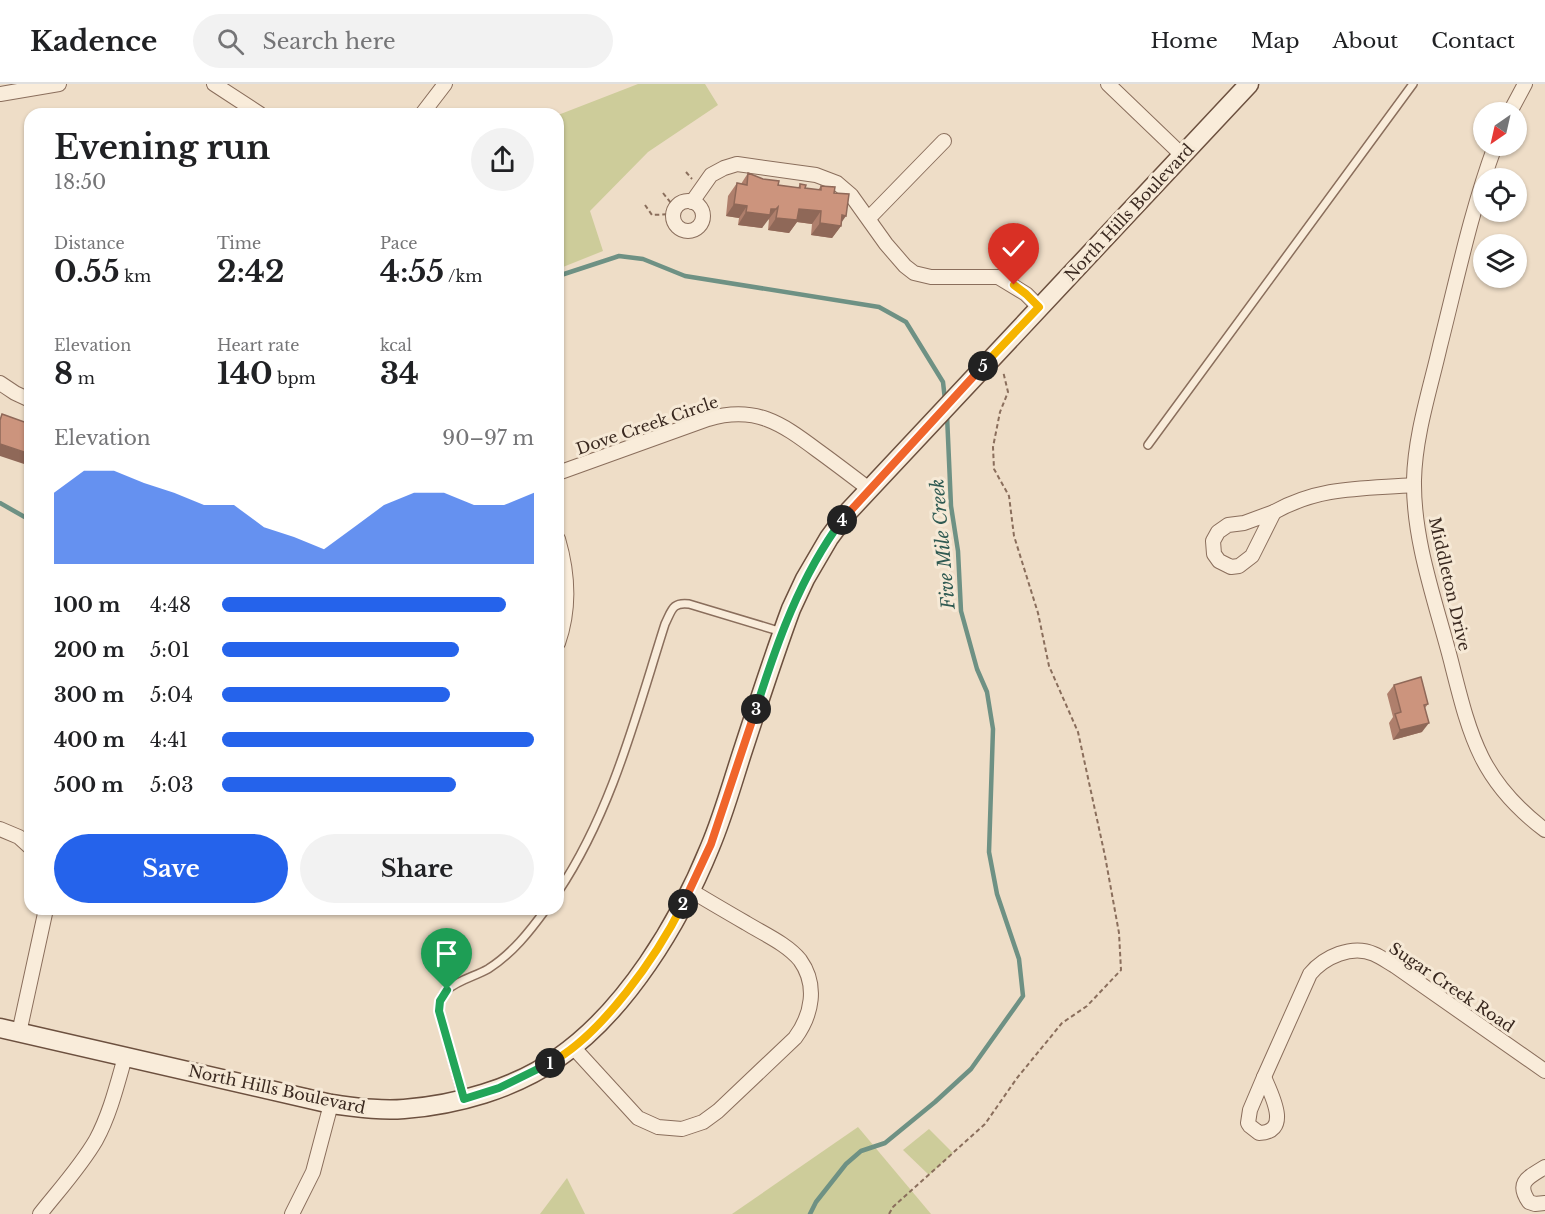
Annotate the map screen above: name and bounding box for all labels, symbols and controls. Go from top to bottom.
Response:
search box [193,14,613,68]
text: Kadence [30,24,157,59]
icon: search [214,25,247,58]
text: Search here [262,28,396,55]
text: Home [1151,28,1218,54]
text: Map [1251,28,1299,54]
text: About [1332,28,1398,54]
text: Contact [1431,28,1515,54]
north arrow [1473,102,1527,156]
map controls [1473,102,1527,288]
text: Evening run [54,127,270,168]
button: share [471,128,534,191]
street label: North Hills Boulevard [1060,139,1198,285]
button: locate [1473,168,1527,222]
text: 18:50 [54,170,106,194]
pin [988,223,1039,285]
icon: check [997,232,1030,265]
text: Distance [54,233,125,253]
text: Time [217,233,261,253]
text: Pace [380,233,417,253]
button: layers [1473,234,1527,288]
text: 0.55 [54,253,120,290]
text: 2:42 [217,253,285,290]
text: 4:55 [380,253,444,290]
text: km [120,266,151,286]
text: /km [444,266,482,286]
text: Elevation [54,335,131,355]
text: Heart rate [217,335,299,355]
text: kcal [380,335,412,355]
pin: 5 [968,351,998,381]
text: 8 [54,355,73,392]
text: 140 [217,355,273,392]
text: 34 [380,355,419,392]
text: 5 [978,356,988,376]
text: m [73,368,95,388]
text: bpm [273,368,316,388]
street label: Dove Creek Circle [573,391,721,459]
text: Elevation [54,426,151,450]
text: 90–97 m [442,426,534,450]
water label: Five Mile Creek [926,478,960,611]
pin: 4 [827,505,857,535]
text: 4 [837,510,847,530]
street label: Middleton Drive [1425,515,1475,653]
text: 100 m [54,593,120,617]
text: 4:48 [150,593,191,617]
text: 200 m [54,638,125,662]
text: 5:01 [150,638,190,662]
text: 300 m [54,683,124,707]
text: 5:04 [150,683,193,707]
pin: 3 [741,694,771,724]
text: 3 [751,699,761,719]
text: 400 m [54,728,125,752]
text: 4:41 [150,728,188,752]
text: 500 m [54,773,124,797]
text: 5:03 [150,773,194,797]
button: Save [54,834,288,903]
button: Share [300,834,534,903]
pin: 2 [668,889,698,919]
text: 2 [678,894,688,914]
pin [421,928,472,990]
icon: arrive [430,937,463,970]
street label: Sugar Creek Road [1386,938,1519,1036]
pin: 1 [535,1048,565,1078]
text: 1 [547,1053,553,1073]
street label: North Hills Boulevard [187,1060,368,1118]

